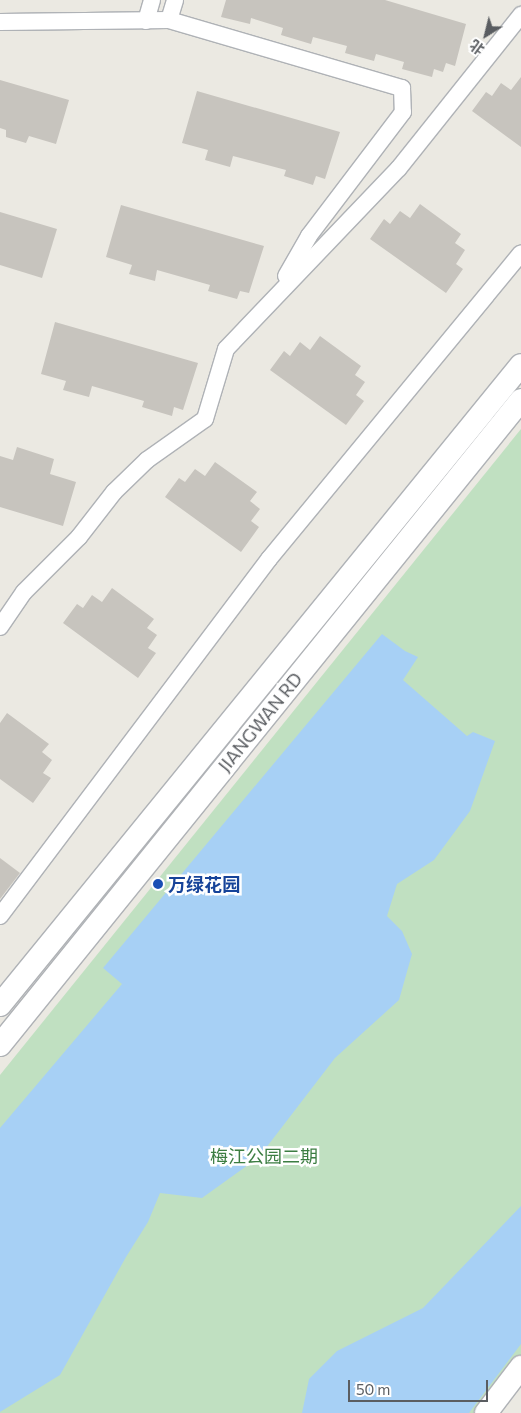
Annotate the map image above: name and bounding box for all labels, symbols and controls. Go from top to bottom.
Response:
north arrow [461,10,511,60]
text: 北 [466,37,488,59]
street label: JIANGWAN RD [213,668,307,776]
place label: 万绿花园 [168,873,240,895]
marker: 万绿花园 [152,878,164,890]
park label: 梅江公园二期 [210,1145,318,1167]
scale bar [351,1370,491,1402]
text: 50 m [356,1380,390,1398]

